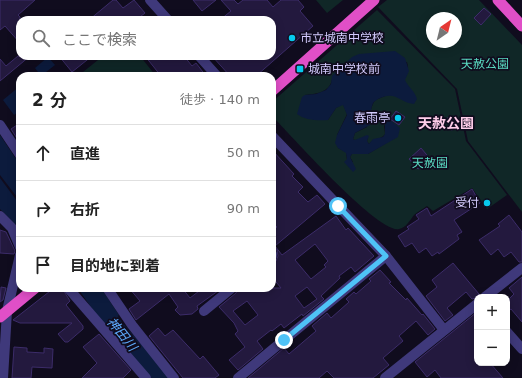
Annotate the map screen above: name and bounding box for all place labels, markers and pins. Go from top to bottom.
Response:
place label: 市立城南中学校 [300,31,384,45]
marker: 市立城南中学校 [287,33,297,43]
place label: 城南中学校前 [308,62,380,76]
marker: 城南中学校前 [295,64,305,74]
place label: 春雨亭 [354,111,390,125]
marker: 春雨亭 [393,113,403,123]
place label: 受付 [455,196,479,210]
marker: 受付 [482,198,492,208]

